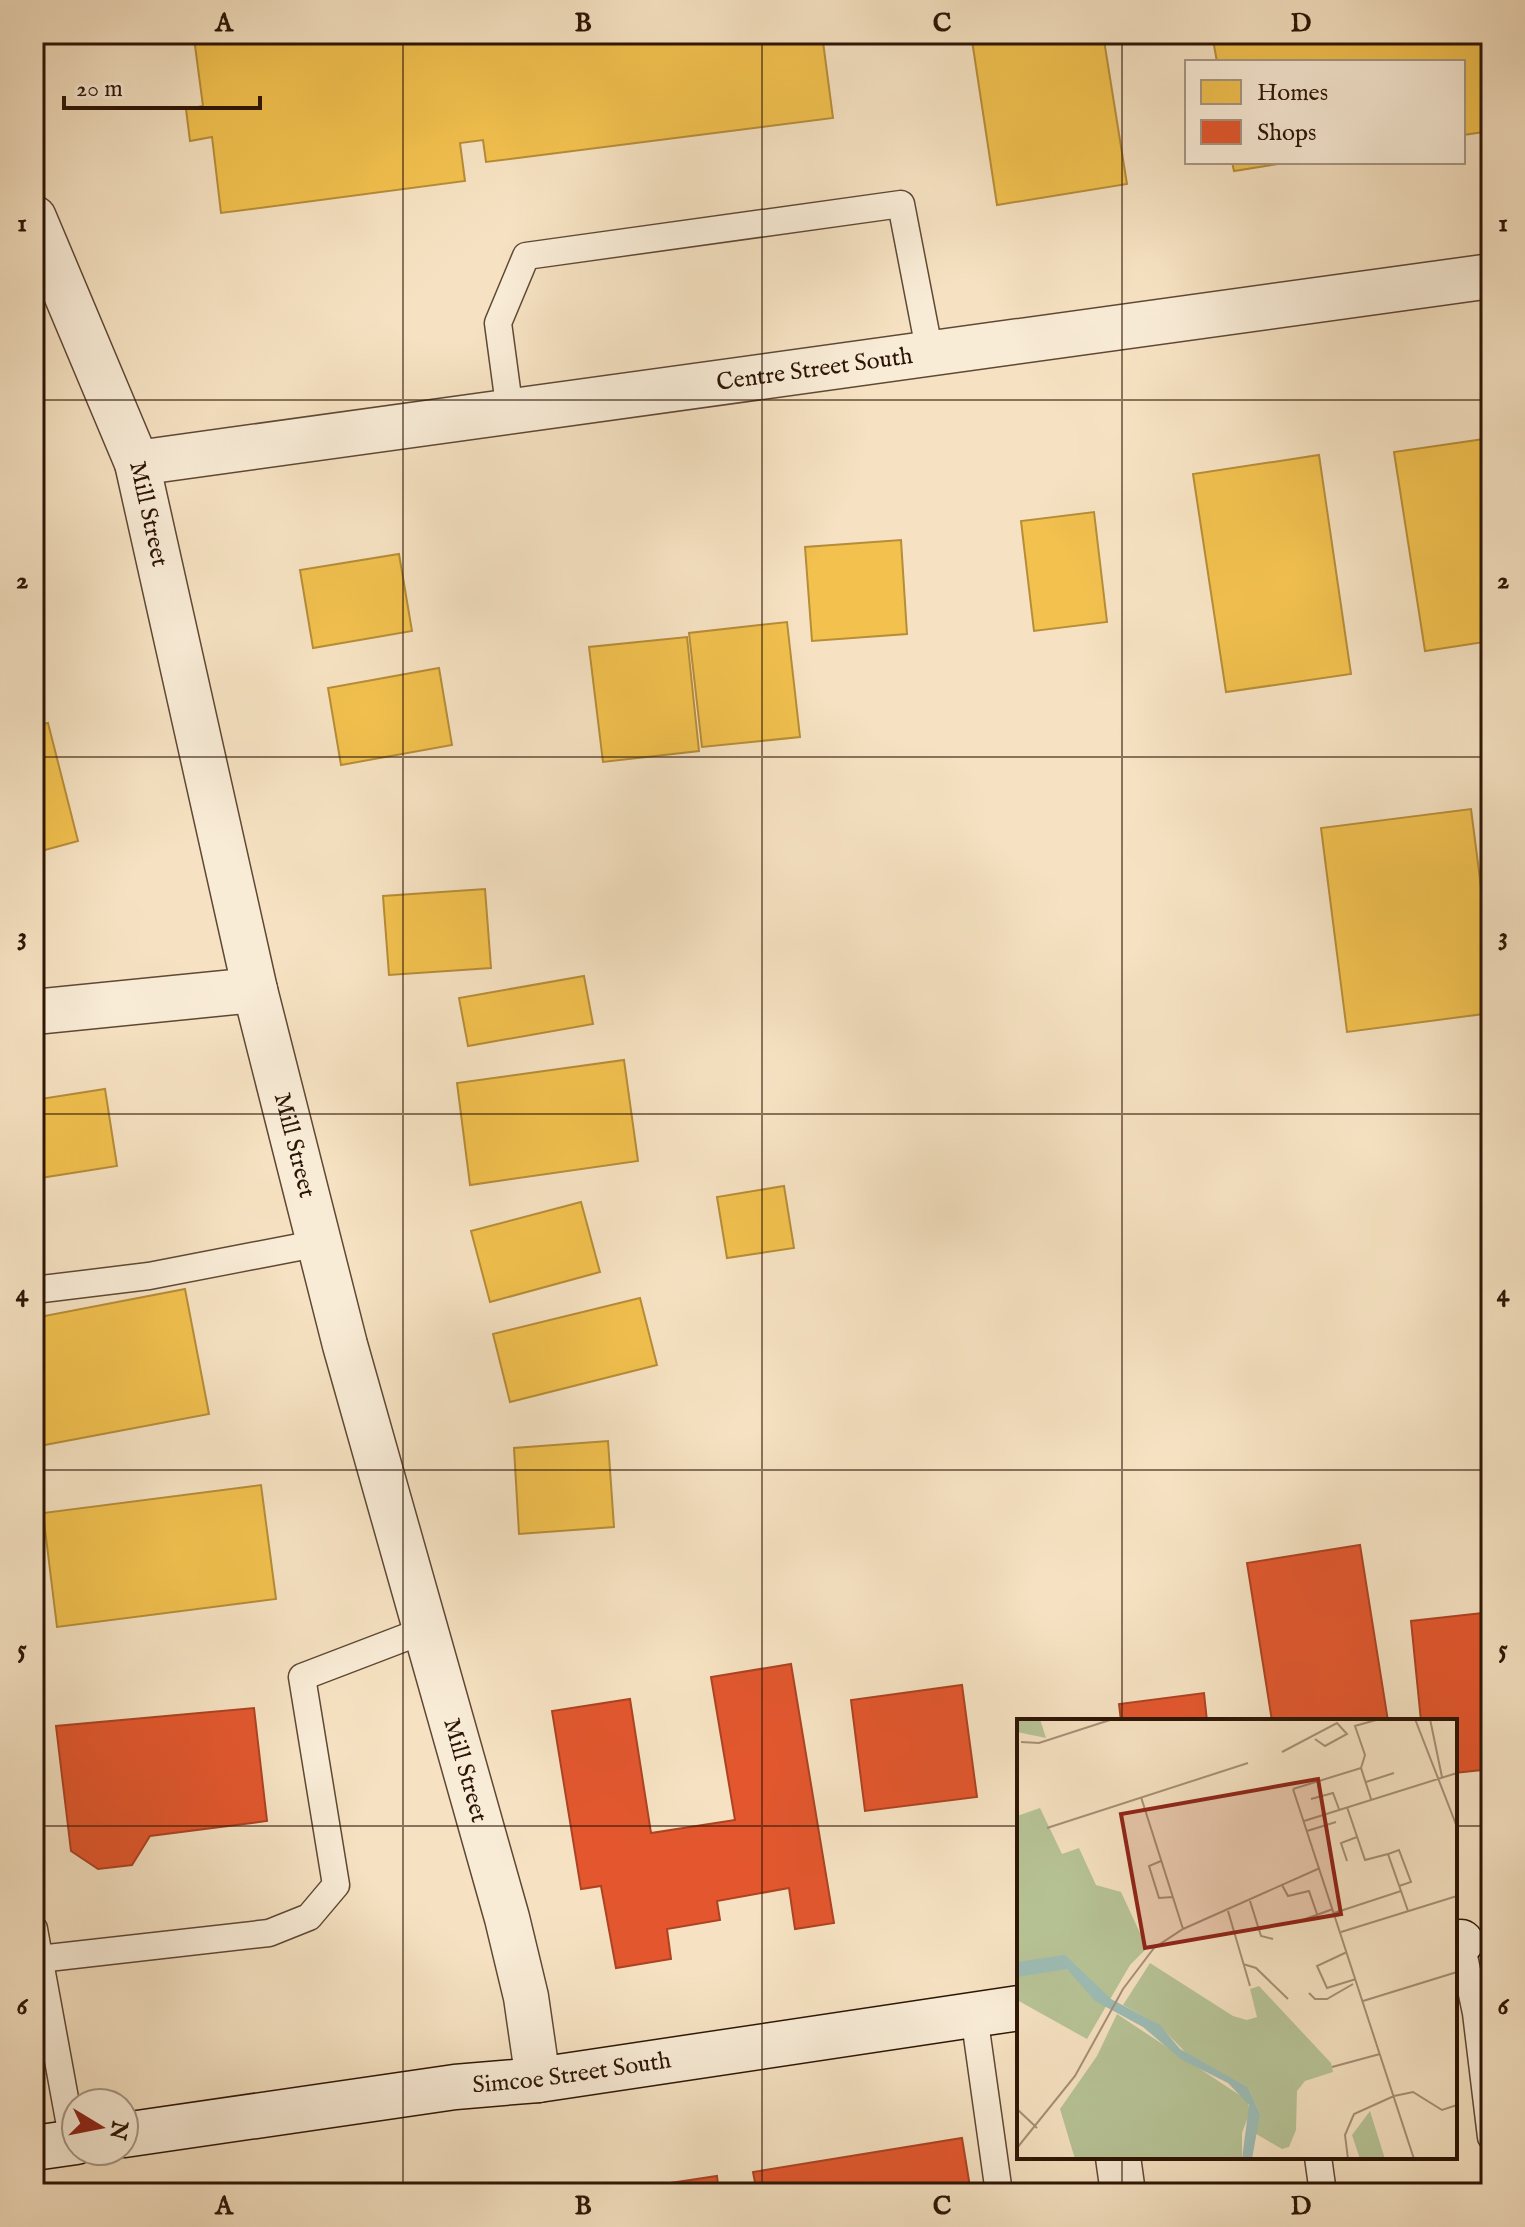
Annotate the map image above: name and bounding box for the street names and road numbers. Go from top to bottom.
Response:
street label: Centre Street South [715,341,915,398]
street label: Mill Street [122,458,175,570]
street label: Mill Street [266,1090,323,1201]
street label: Mill Street [436,1715,495,1826]
street label: Simcoe Street South [471,2045,673,2101]

